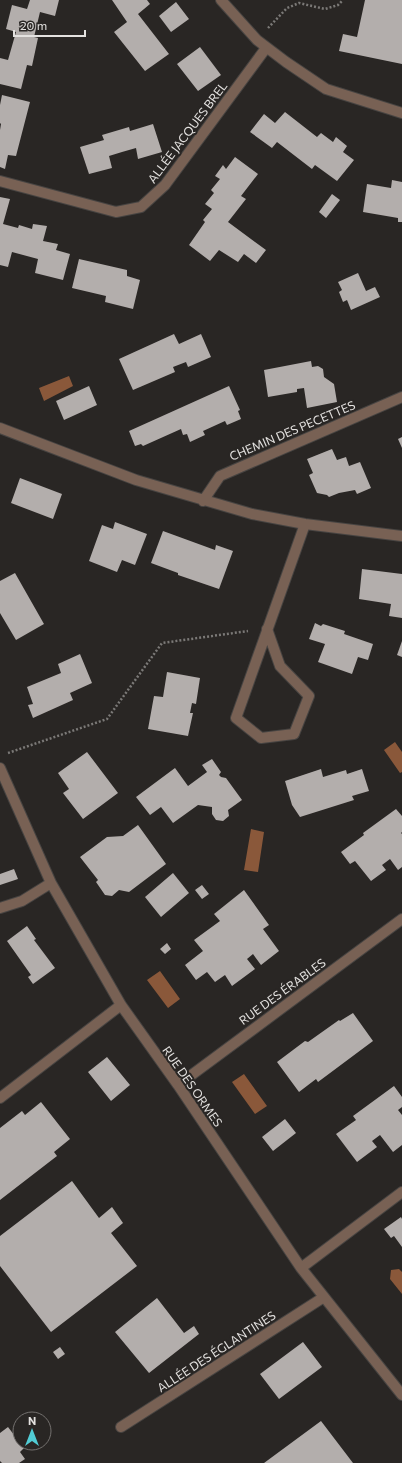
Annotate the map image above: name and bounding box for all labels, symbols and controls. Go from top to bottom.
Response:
scale bar [14,12,85,38]
text: 20 m [20,18,47,32]
street label: ALLÉE JACQUES BREL [144,79,230,186]
street label: CHEMIN DES PECETTES [227,397,357,463]
street label: RUE DES ÉRABLES [236,955,328,1027]
street label: RUE DES ORMES [160,1043,226,1129]
street label: ALLÉE DES ÉGLANTINES [154,1307,278,1395]
north arrow [12,1411,52,1451]
text: N [28,1414,36,1427]

